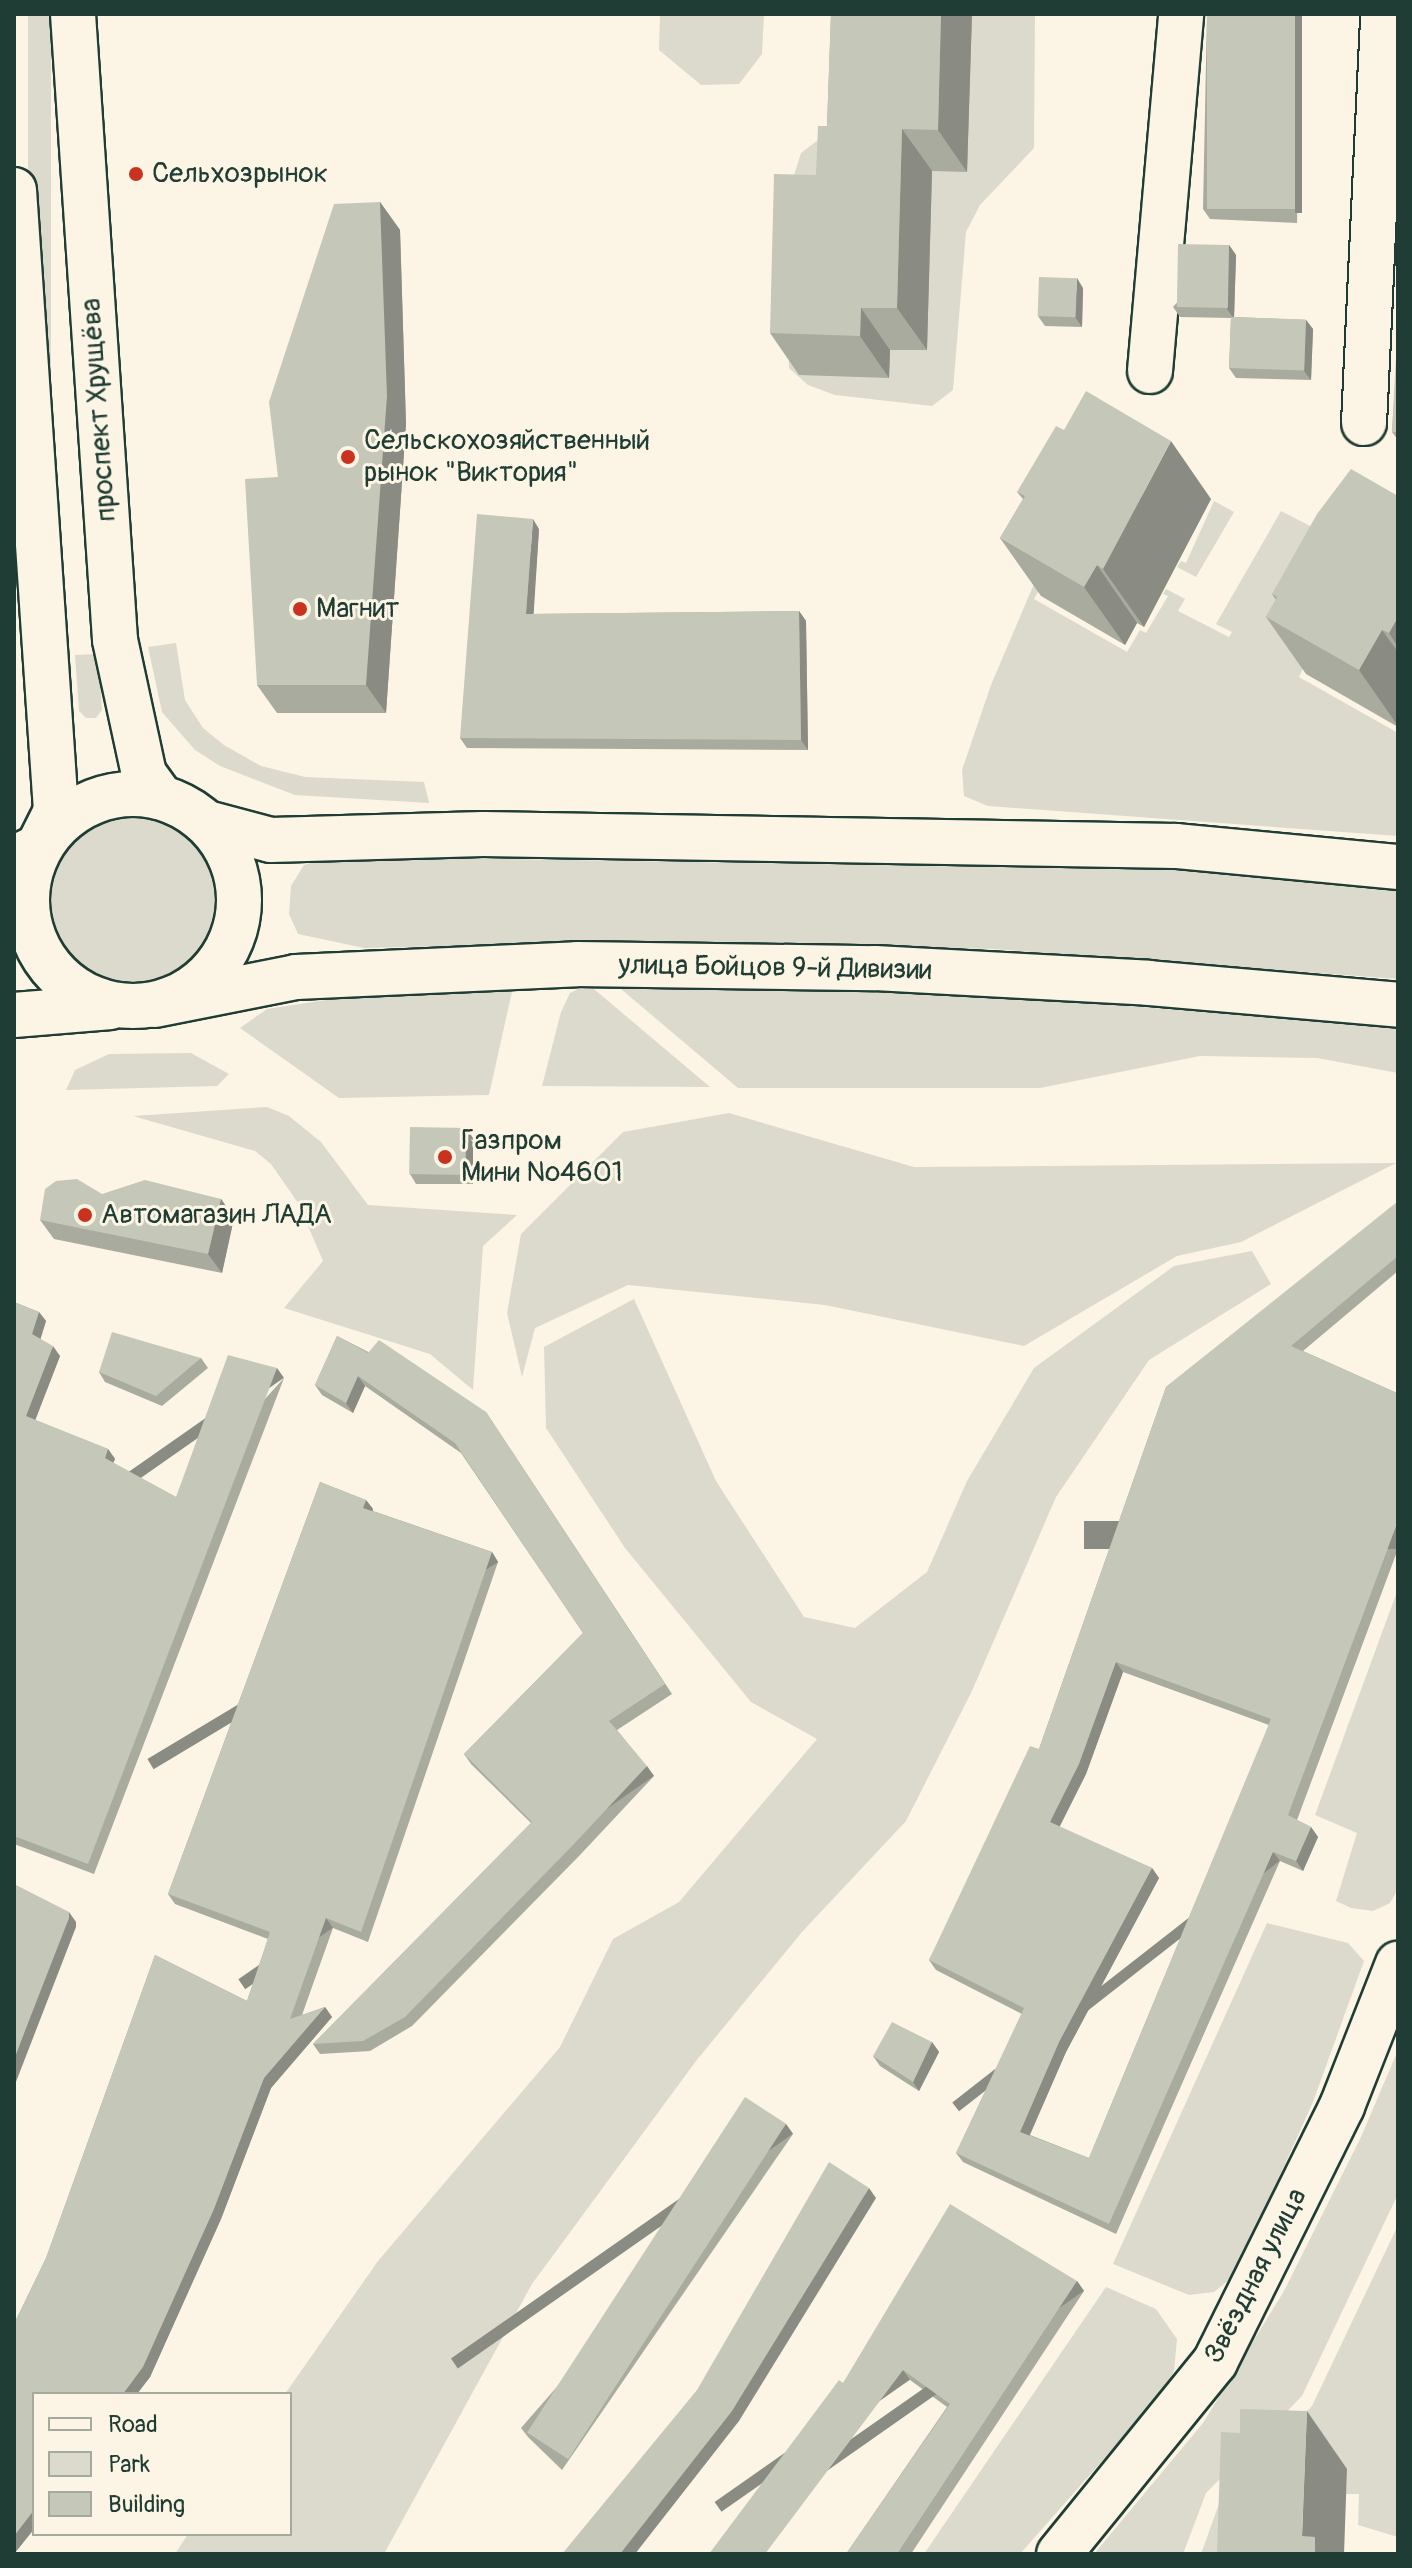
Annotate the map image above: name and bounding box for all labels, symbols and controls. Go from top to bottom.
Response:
place label: Сельхозрынок [152,157,328,191]
marker: Сельхозрынок [127,165,145,183]
street label: проспект Хрущёва [74,297,124,523]
place label: Сельскохозяйственный рынок "Виктория" [364,424,650,490]
marker: Сельскохозяйственный рынок "Виктория" [339,448,357,466]
place label: Магнит [316,592,399,626]
marker: Магнит [291,600,309,618]
street label: улица Бойцов 9-й Дивизии [618,948,932,988]
place label: Газпром Мини №4601 [461,1124,623,1190]
marker: Газпром Мини №4601 [436,1148,454,1166]
place label: Автомагазин ЛАДА [101,1198,332,1232]
marker: Автомагазин ЛАДА [76,1206,94,1224]
street label: Звёздная улица [1197,2183,1315,2369]
legend [32,2392,292,2536]
text: Road [108,2410,158,2439]
text: Park [108,2450,150,2479]
text: Building [108,2490,185,2519]

